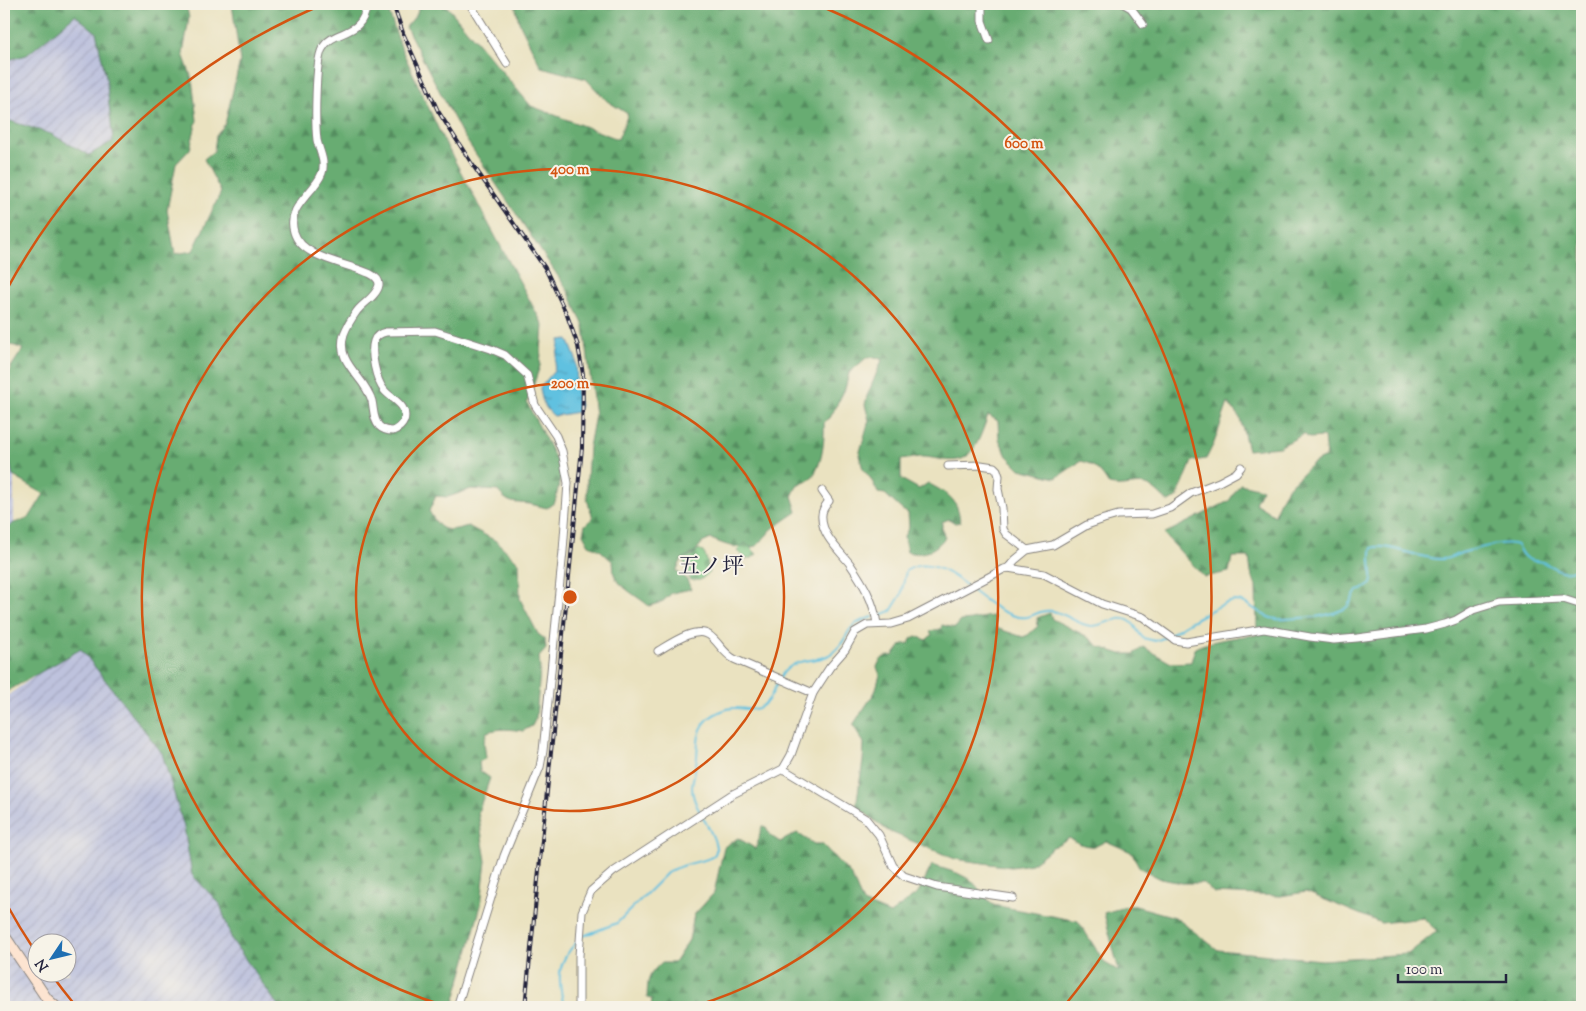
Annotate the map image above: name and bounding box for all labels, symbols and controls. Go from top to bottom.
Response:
text: 600 m [1005,134,1044,155]
text: 400 m [550,160,590,181]
text: 200 m [551,374,590,395]
district label: 五ノ坪 [678,552,744,584]
centre of rings [561,588,579,606]
north arrow [28,934,78,984]
scale bar [1398,951,1506,983]
text: N [32,954,54,975]
text: 100 m [1406,960,1443,981]

